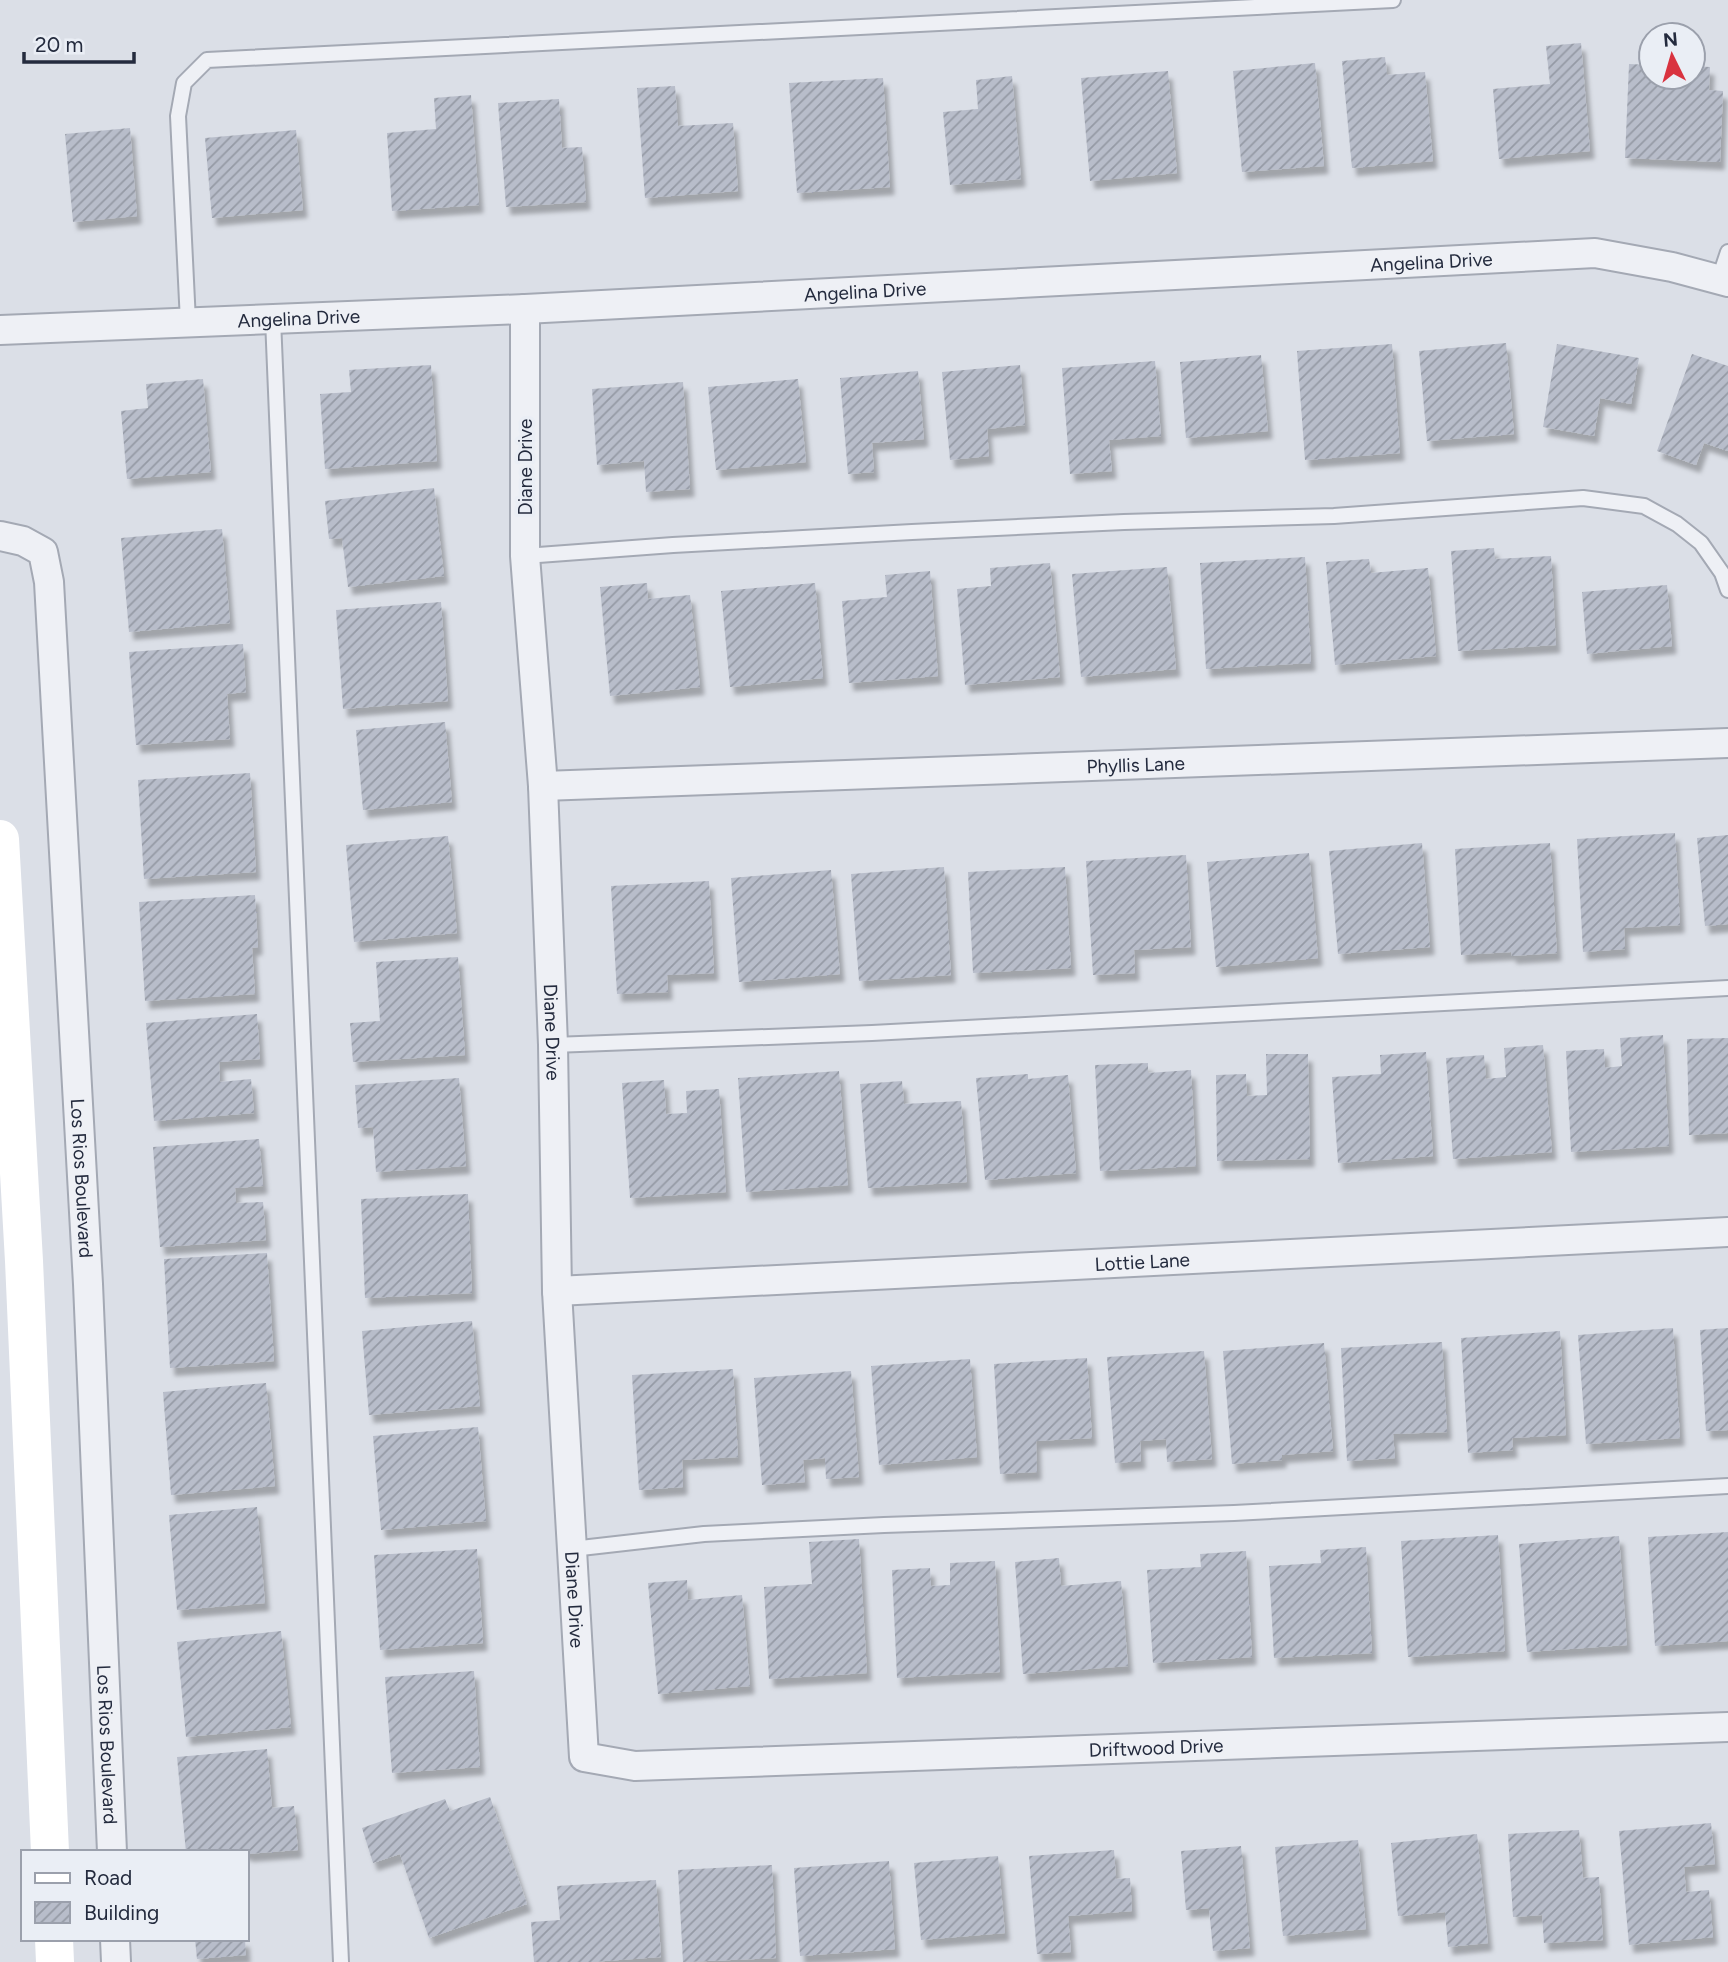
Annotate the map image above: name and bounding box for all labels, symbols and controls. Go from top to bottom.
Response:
scale bar [24,21,135,65]
north arrow [1637,21,1707,91]
text: N [1662,27,1679,52]
text: 20 m [35,32,83,57]
street label: Angelina Drive [1370,247,1493,277]
street label: Angelina Drive [803,277,927,306]
street label: Angelina Drive [237,305,361,332]
street label: Diane Drive [514,419,537,515]
street label: Phyllis Lane [1086,752,1185,778]
street label: Diane Drive [539,983,565,1081]
street label: Los Rios Boulevard [66,1098,98,1259]
street label: Lottie Lane [1094,1248,1190,1276]
street label: Diane Drive [560,1551,589,1649]
street label: Los Rios Boulevard [92,1664,122,1825]
street label: Driftwood Drive [1088,1734,1224,1762]
legend [21,1850,248,1941]
text: Road [84,1865,132,1890]
text: Building [84,1900,159,1925]

